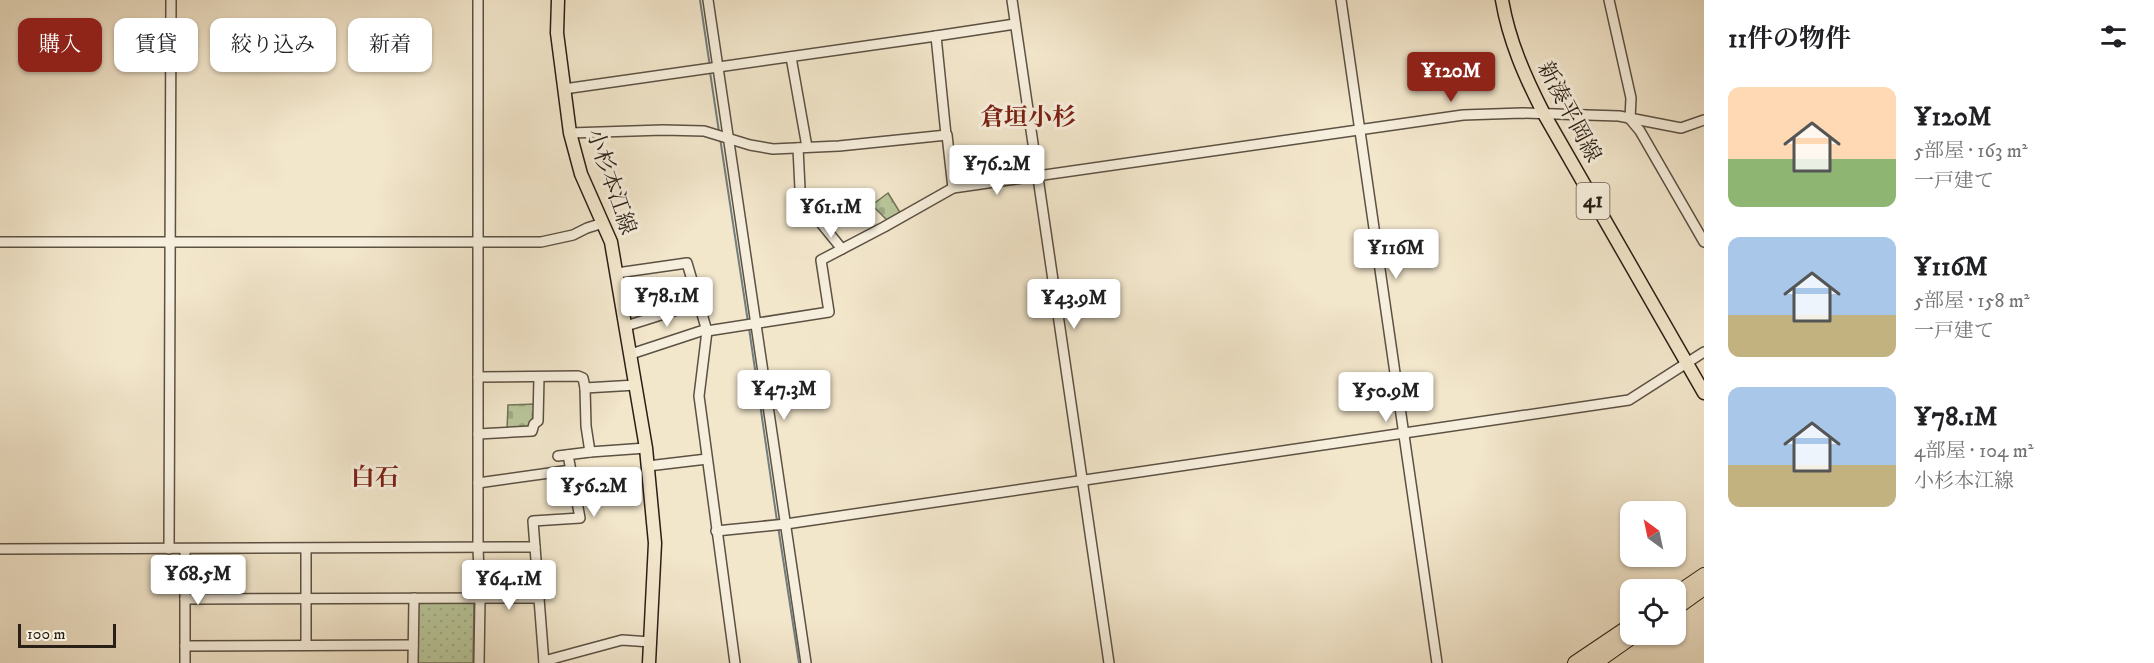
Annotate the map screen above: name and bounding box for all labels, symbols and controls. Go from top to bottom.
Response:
chip: 購入 [18,18,102,72]
chip: 賃貸 [114,18,198,72]
chip: 絞り込み [210,18,336,72]
chip: 新着 [348,18,432,72]
icon: filters [2097,20,2130,53]
text: 11件の物件 [1728,23,1851,56]
pin: ¥120M [1409,52,1493,103]
street label: 新湊平岡線 [1531,57,1607,167]
text: ¥120M [1421,59,1481,84]
text: ¥120M [1914,101,1992,134]
district label: 倉垣小杉 [980,103,1076,133]
icon: home [1776,111,1848,183]
street label: 小杉本江線 [580,126,642,238]
text: 5部屋 · 163 m² [1914,139,2028,164]
pin: ¥76.2M [948,145,1046,196]
text: ¥76.2M [963,152,1031,177]
text: 一戸建て [1914,169,1994,194]
road number: 41 [1576,183,1610,219]
pin: ¥61.1M [782,188,880,239]
text: ¥61.1M [800,195,862,220]
pin: ¥116M [1354,229,1438,280]
text: ¥116M [1368,236,1424,261]
text: ¥116M [1914,251,1988,284]
icon: home [1776,261,1848,333]
pin: ¥78.1M [618,277,716,328]
pin: ¥43.9M [1025,279,1123,330]
text: ¥78.1M [635,284,699,309]
text: ¥43.9M [1041,286,1107,311]
text: 5部屋 · 158 m² [1914,289,2030,314]
text: 一戸建て [1914,319,1994,344]
pin: ¥47.3M [735,370,833,421]
pin: ¥50.9M [1337,372,1435,423]
text: ¥47.3M [751,377,817,402]
text: ¥50.9M [1352,379,1420,404]
text: ¥78.1M [1914,401,1998,434]
icon: home [1776,411,1848,483]
text: 4部屋 · 104 m² [1914,439,2034,464]
district label: 白石 [351,463,399,493]
pin: ¥56.2M [545,467,643,518]
text: 小杉本江線 [1914,469,2014,494]
text: ¥56.2M [561,474,627,499]
north arrow [1620,501,1686,567]
map controls [1620,501,1686,645]
pin: ¥68.5M [149,555,247,606]
pin: ¥64.1M [460,560,558,611]
text: ¥68.5M [165,562,231,587]
text: ¥64.1M [476,567,542,592]
button: locate [1620,579,1686,645]
scale bar [18,621,116,648]
text: 100 m [27,624,66,644]

